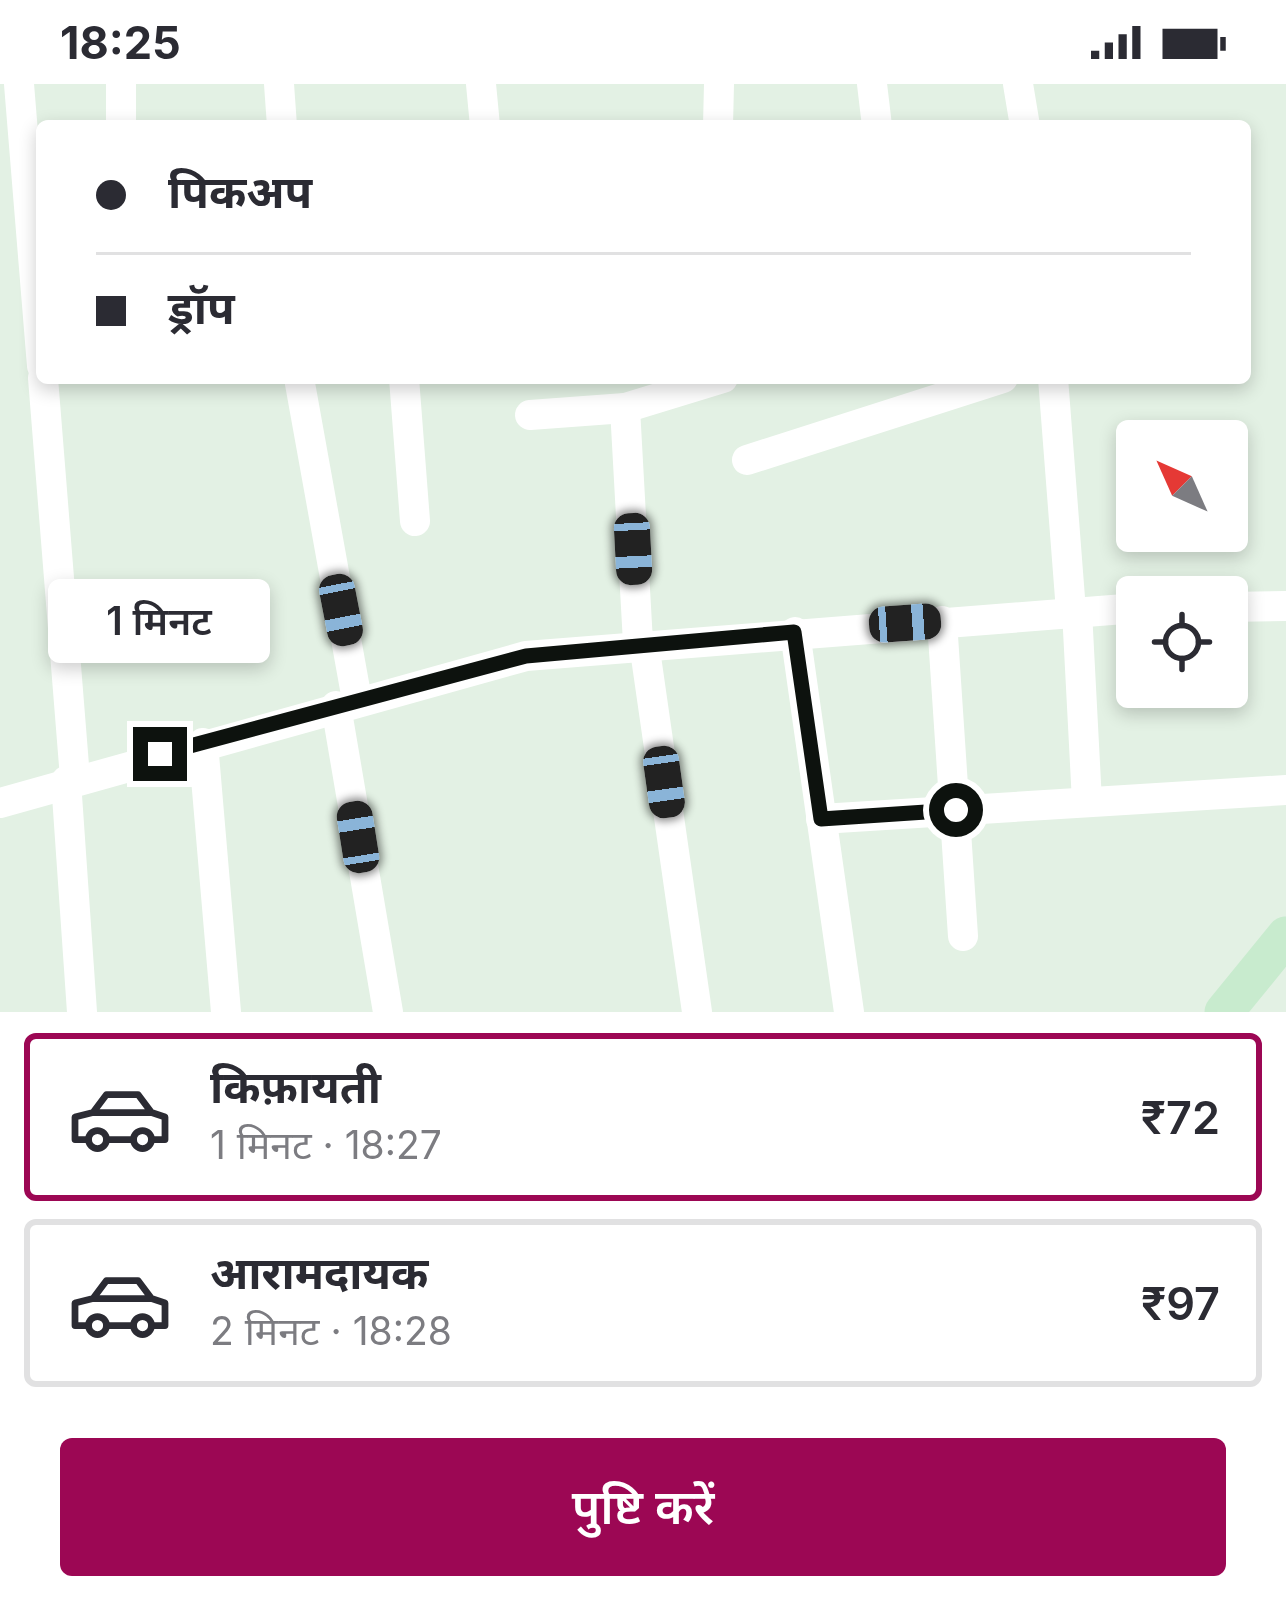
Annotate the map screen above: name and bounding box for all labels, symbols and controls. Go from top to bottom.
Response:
text: 18:25 [60,15,181,70]
text: पिकअप [168,164,312,219]
text: ड्रॉप [168,280,235,335]
north arrow [1116,420,1248,552]
map controls [1116,420,1248,708]
car [613,512,653,586]
car [316,571,366,649]
button: locate [1116,576,1248,708]
callout: 1 मिनट [49,580,271,664]
text: 1 मिनट [106,597,212,644]
car [868,603,942,643]
route end [133,727,187,781]
car [641,744,687,820]
route start [929,783,983,837]
car [335,799,381,875]
text: किफ़ायती [210,1059,381,1114]
icon: car [66,1063,174,1171]
text: ₹72 [1141,1090,1220,1145]
text: 1 मिनट · 18:27 [210,1121,442,1168]
text: आरामदायक [210,1245,428,1300]
icon: car [66,1249,174,1357]
text: ₹97 [1141,1276,1220,1331]
text: 2 मिनट · 18:28 [210,1307,452,1354]
button: पुष्टि करें [60,1438,1226,1576]

